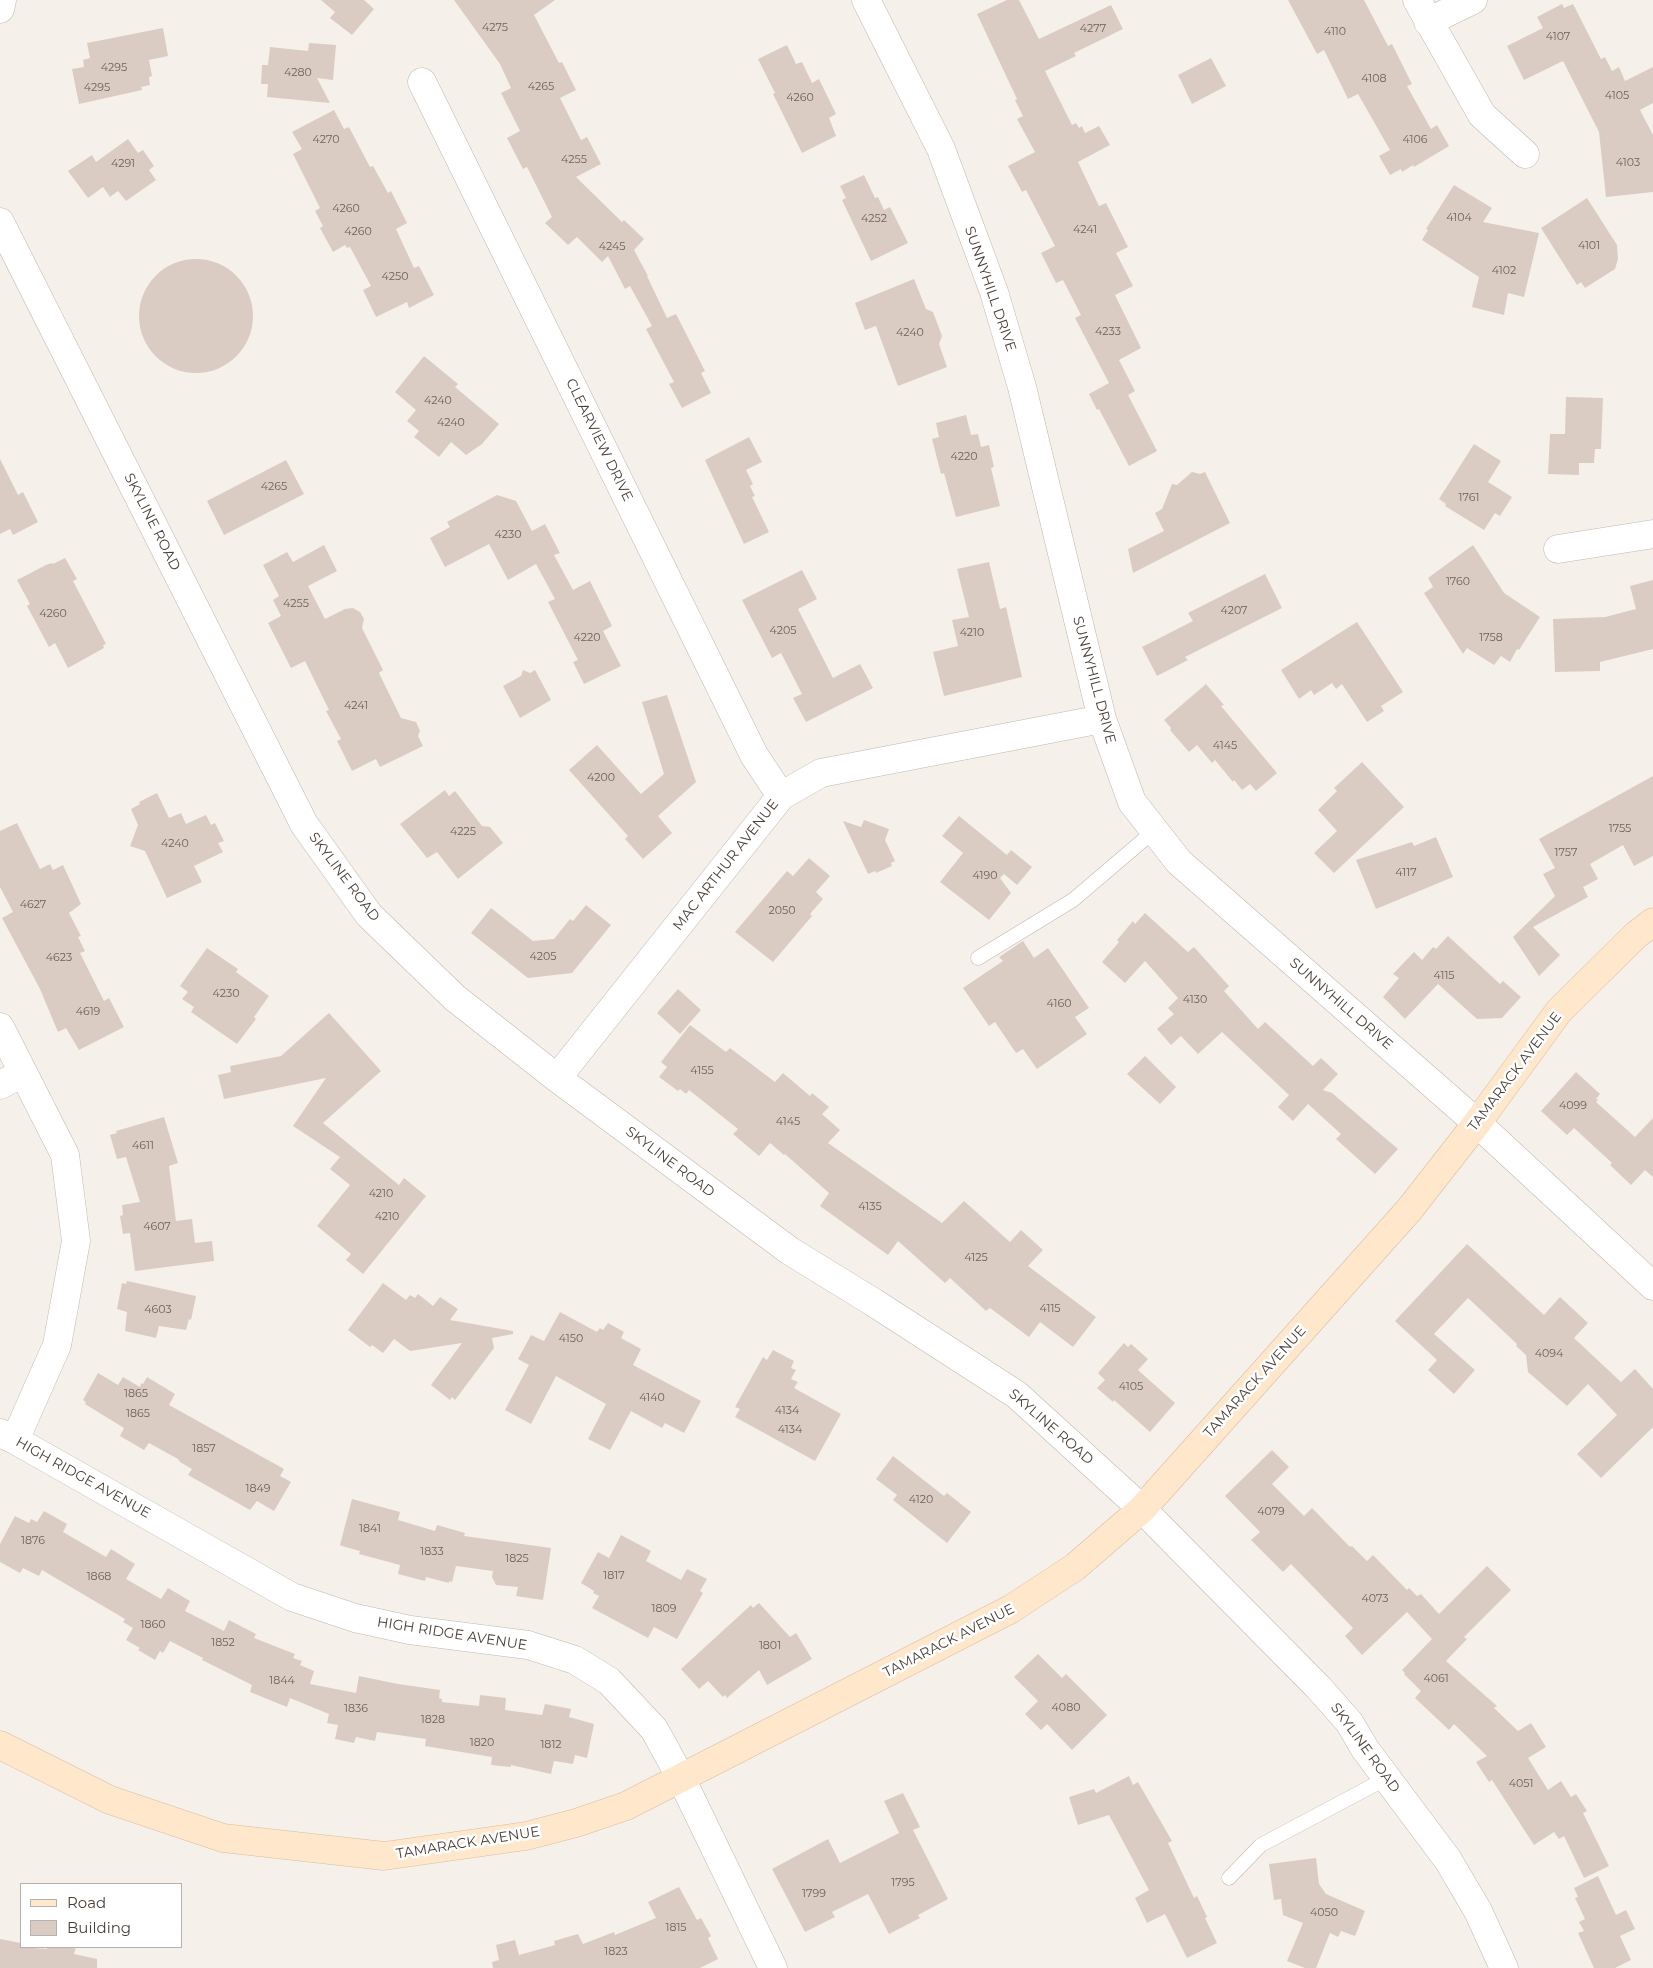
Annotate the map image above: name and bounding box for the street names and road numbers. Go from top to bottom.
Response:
street label: SUNNYHILL DRIVE [961,224,1019,354]
street label: CLEARVIEW DRIVE [562,376,636,504]
street label: SKYLINE ROAD [120,471,184,573]
street label: SUNNYHILL DRIVE [1069,614,1119,746]
street label: MAC ARTHUR AVENUE [670,796,782,934]
street label: SKYLINE ROAD [305,829,383,925]
street label: SUNNYHILL DRIVE [1286,955,1396,1053]
street label: TAMARACK AVENUE [1465,1009,1565,1135]
street label: SKYLINE ROAD [622,1123,718,1201]
street label: TAMARACK AVENUE [1200,1323,1310,1441]
street label: SKYLINE ROAD [1005,1386,1097,1468]
street label: HIGH RIDGE AVENUE [13,1434,153,1522]
street label: TAMARACK AVENUE [881,1601,1017,1681]
street label: HIGH RIDGE AVENUE [376,1614,528,1654]
street label: SKYLINE ROAD [1327,1700,1403,1796]
street label: TAMARACK AVENUE [395,1823,541,1863]

